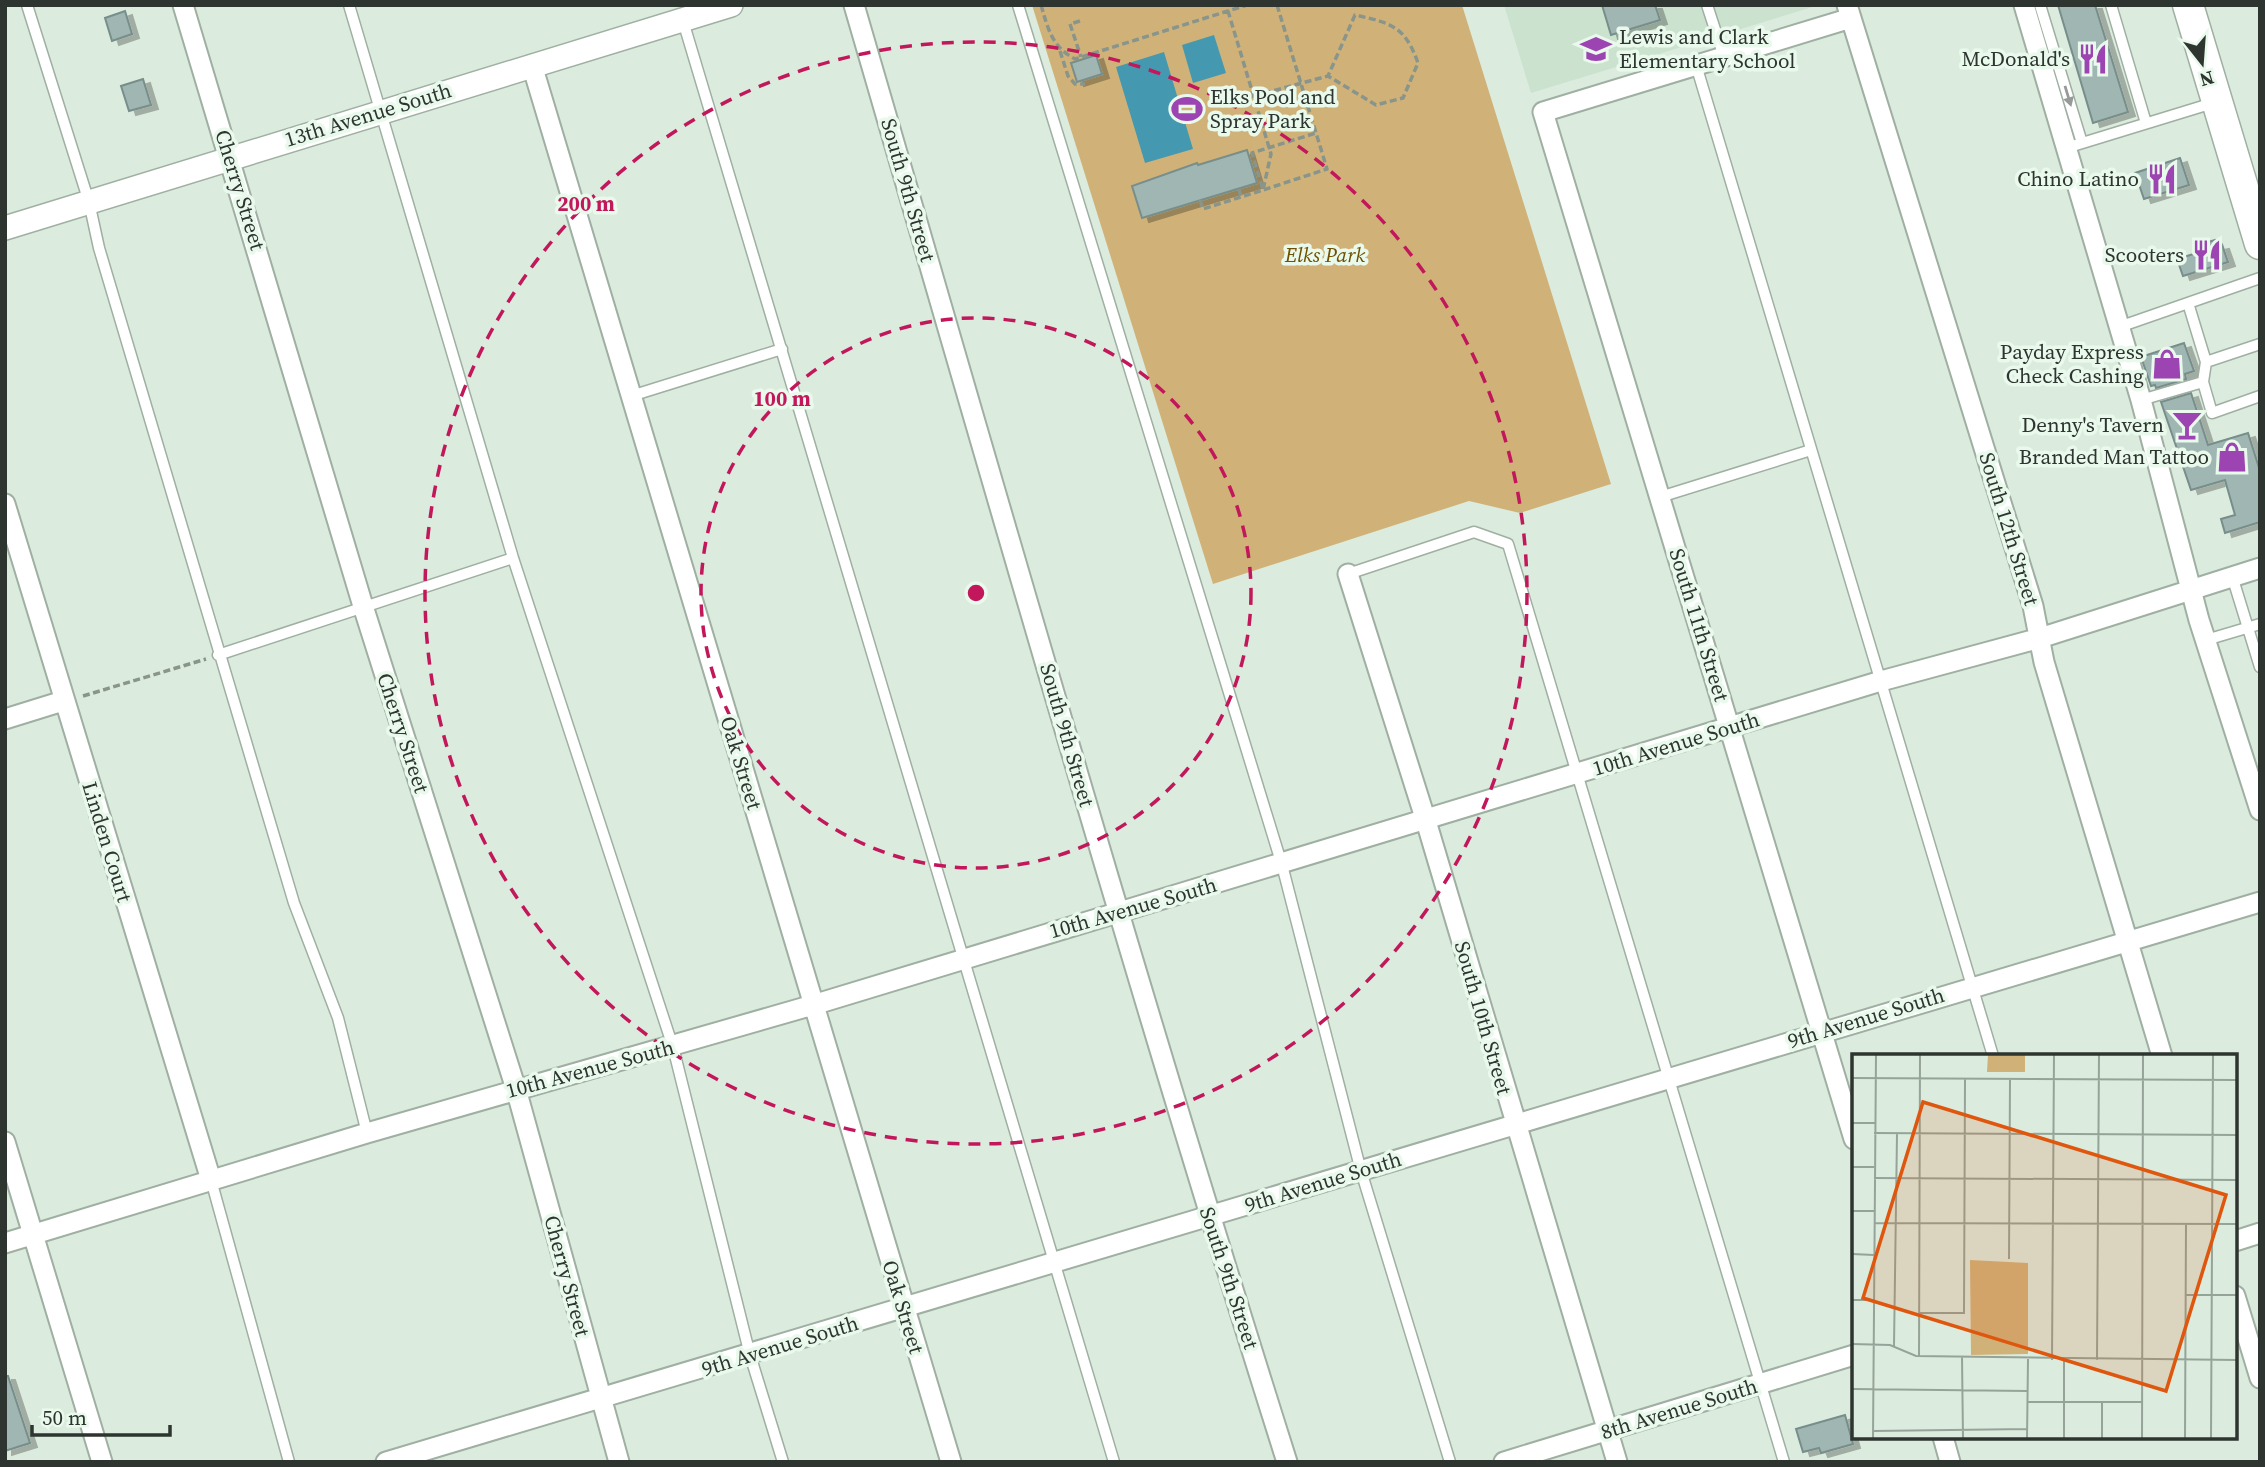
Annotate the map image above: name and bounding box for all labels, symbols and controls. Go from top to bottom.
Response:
place label: Lewis and Clark Elementary School [1619,22,1796,75]
north arrow [2167,28,2237,98]
school or university icon: Lewis and Clark Elementary School [1579,32,1613,66]
restaurant icon: McDonald's [2076,42,2110,76]
place label: McDonald's [1962,44,2070,73]
text: N [2196,65,2217,94]
street label: 13th Avenue South [281,75,455,154]
place label: Elks Pool and Spray Park [1210,82,1335,135]
one-way arrow [2063,86,2074,107]
sports icon: Elks Pool and Spray Park [1170,92,1204,126]
street label: South 9th Street [874,115,943,265]
street label: Cherry Street [208,126,273,254]
restaurant icon: Chino Latino [2145,162,2179,196]
place label: Chino Latino [2017,164,2139,193]
text: 200 m [557,189,615,218]
restaurant icon: Scooters [2190,238,2224,272]
park label: Elks Park [1284,240,1365,269]
place label: Scooters [2105,240,2184,269]
place label: Payday Express Check Cashing [2000,337,2144,390]
shop icon: Payday Express Check Cashing [2150,347,2184,381]
text: 100 m [753,384,811,413]
bar icon: Denny's Tavern [2170,408,2204,442]
place label: Denny's Tavern [2021,410,2164,439]
shop icon: Branded Man Tattoo [2215,440,2249,474]
place label: Branded Man Tattoo [2019,442,2209,471]
street label: South 12th Street [1972,449,2047,609]
street label: South 11th Street [1662,545,1737,705]
centre of rings [964,581,988,605]
street label: South 9th Street [1033,660,1102,810]
street label: Cherry Street [370,669,437,797]
street label: 10th Avenue South [1589,704,1763,783]
street label: Oak Street [714,713,769,813]
street label: Linden Court [75,778,140,906]
street label: 10th Avenue South [1046,870,1220,945]
street label: South 10th Street [1448,938,1519,1098]
street label: 9th Avenue South [1784,980,1948,1055]
street label: 10th Avenue South [503,1032,677,1105]
inset map [1852,1054,2237,1439]
street label: 9th Avenue South [1241,1144,1405,1219]
street label: South 9th Street [1193,1203,1266,1353]
street label: Cherry Street [537,1212,598,1340]
street label: Oak Street [876,1257,931,1357]
street label: 9th Avenue South [698,1308,862,1383]
street label: 8th Avenue South [1597,1371,1761,1446]
scale bar [32,1394,170,1438]
text: 50 m [42,1403,87,1432]

